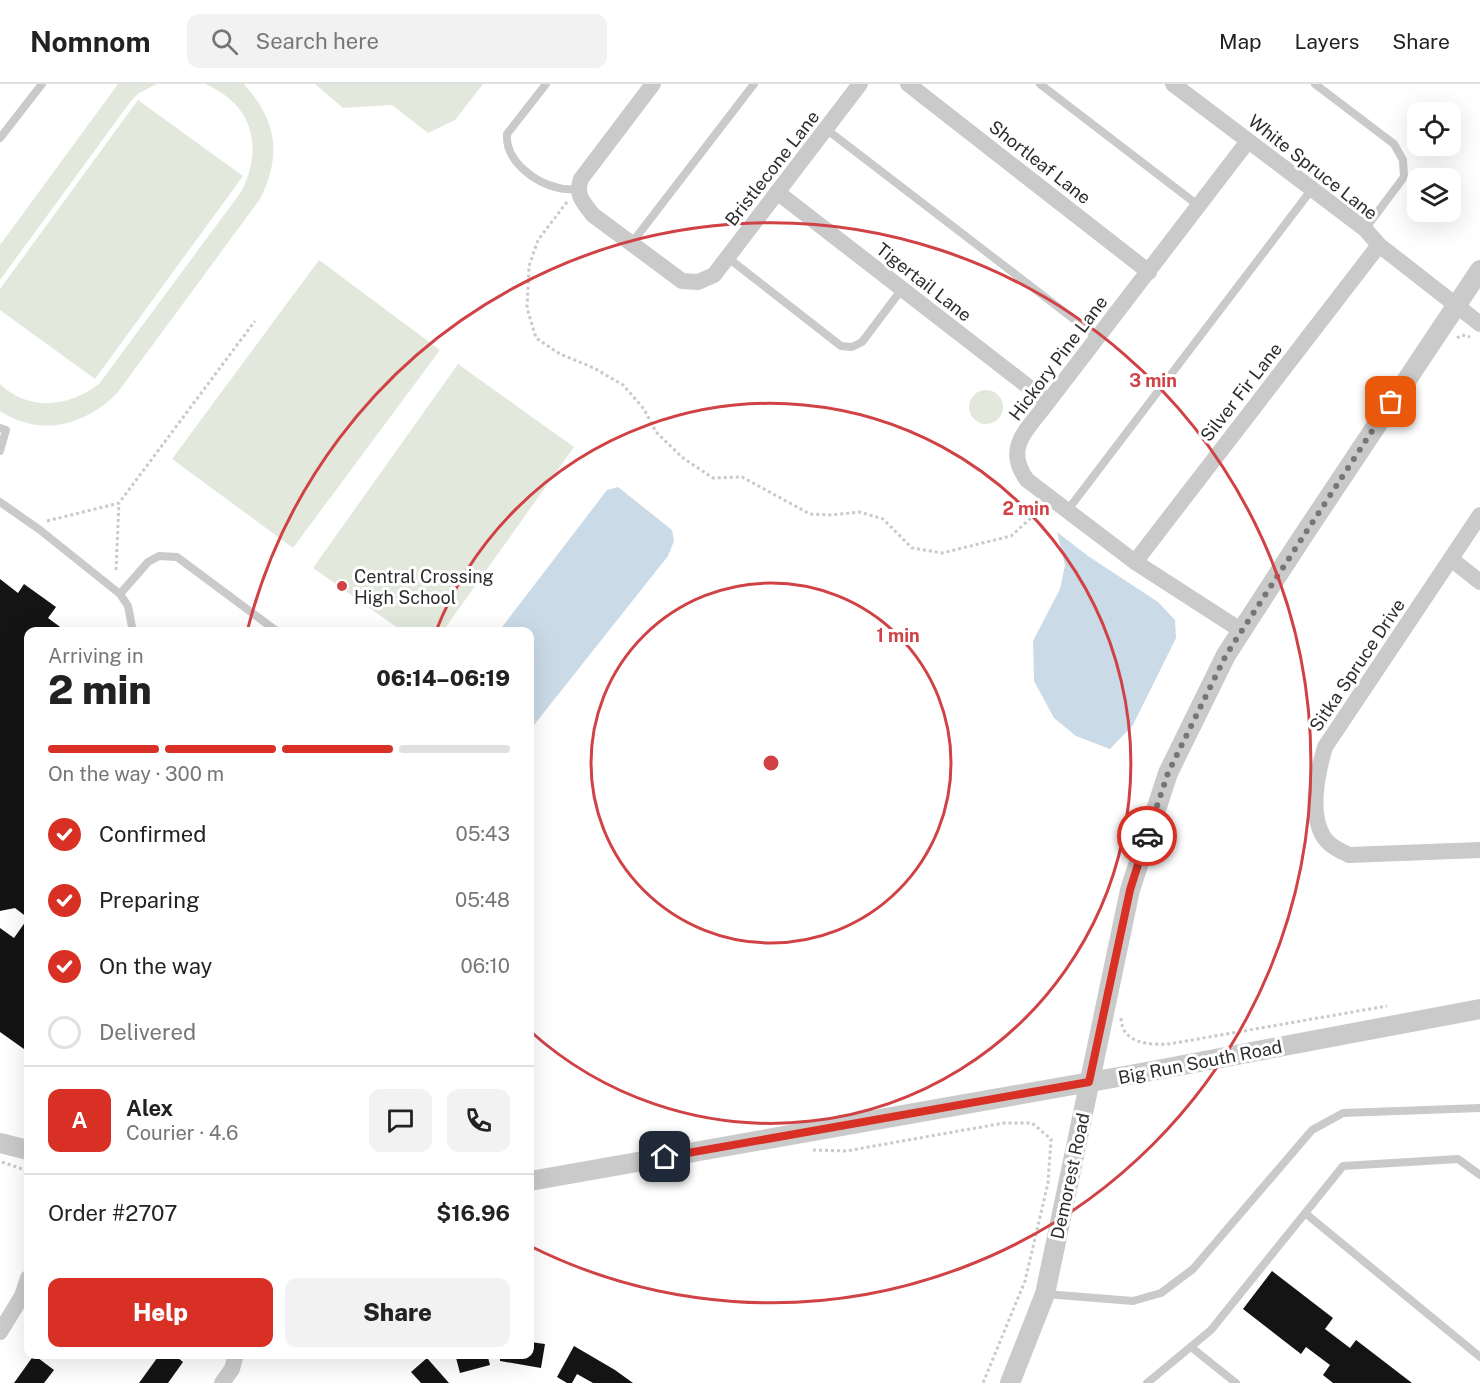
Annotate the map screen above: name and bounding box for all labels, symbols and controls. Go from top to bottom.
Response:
search box [187,14,607,68]
text: Nomnom [30,25,151,58]
icon: search [208,25,241,58]
text: Search here [256,28,379,54]
text: Map [1219,29,1262,54]
text: Layers [1295,29,1359,54]
text: Share [1392,29,1450,54]
map controls [1407,102,1461,222]
button: locate [1407,102,1461,156]
street label: Bristlecone Lane [721,106,823,230]
street label: White Spruce Lane [1244,110,1382,224]
street label: Shortleaf Lane [985,116,1095,208]
button: layers [1407,168,1461,222]
street label: Tigertail Lane [872,238,976,326]
street label: Hickory Pine Lane [1004,292,1112,424]
street label: Silver Fir Lane [1196,338,1286,446]
text: 3 min [1129,370,1177,391]
pin [1365,376,1416,427]
icon: bag [1374,385,1407,418]
text: 2 min [1002,498,1050,519]
place label: Central Crossing High School [354,566,494,608]
marker: Central Crossing High School [335,579,349,593]
street label: Sitka Spruce Drive [1305,595,1409,735]
text: 1 min [876,625,920,646]
text: Arriving in [48,644,143,668]
text: 06:14–06:19 [376,665,510,691]
text: 2 min [48,667,152,713]
centre of rings [761,753,781,773]
text: On the way · 300 m [48,762,224,786]
courier [1117,806,1177,866]
icon: check [48,818,81,851]
icon: car [1131,820,1164,853]
text: Confirmed [99,821,206,847]
text: 05:43 [455,822,510,846]
icon: check [48,884,81,917]
text: Preparing [99,887,200,913]
text: 05:48 [455,888,510,912]
icon: check [48,950,81,983]
text: On the way [99,953,212,979]
text: 06:10 [461,954,510,978]
text: Delivered [99,1019,196,1045]
street label: Big Run South Road [1116,1036,1284,1088]
button: chat [369,1089,432,1152]
button: phone [447,1089,510,1152]
text: Alex [126,1095,173,1121]
text: A [72,1107,87,1133]
street label: Demorest Road [1046,1111,1094,1241]
text: Courier · 4.6 [126,1121,238,1145]
pin [639,1131,690,1182]
icon: home [648,1140,681,1173]
text: Order #2707 [48,1200,177,1226]
text: $16.96 [436,1200,510,1226]
button: Help [48,1278,273,1347]
button: Share [285,1278,510,1347]

